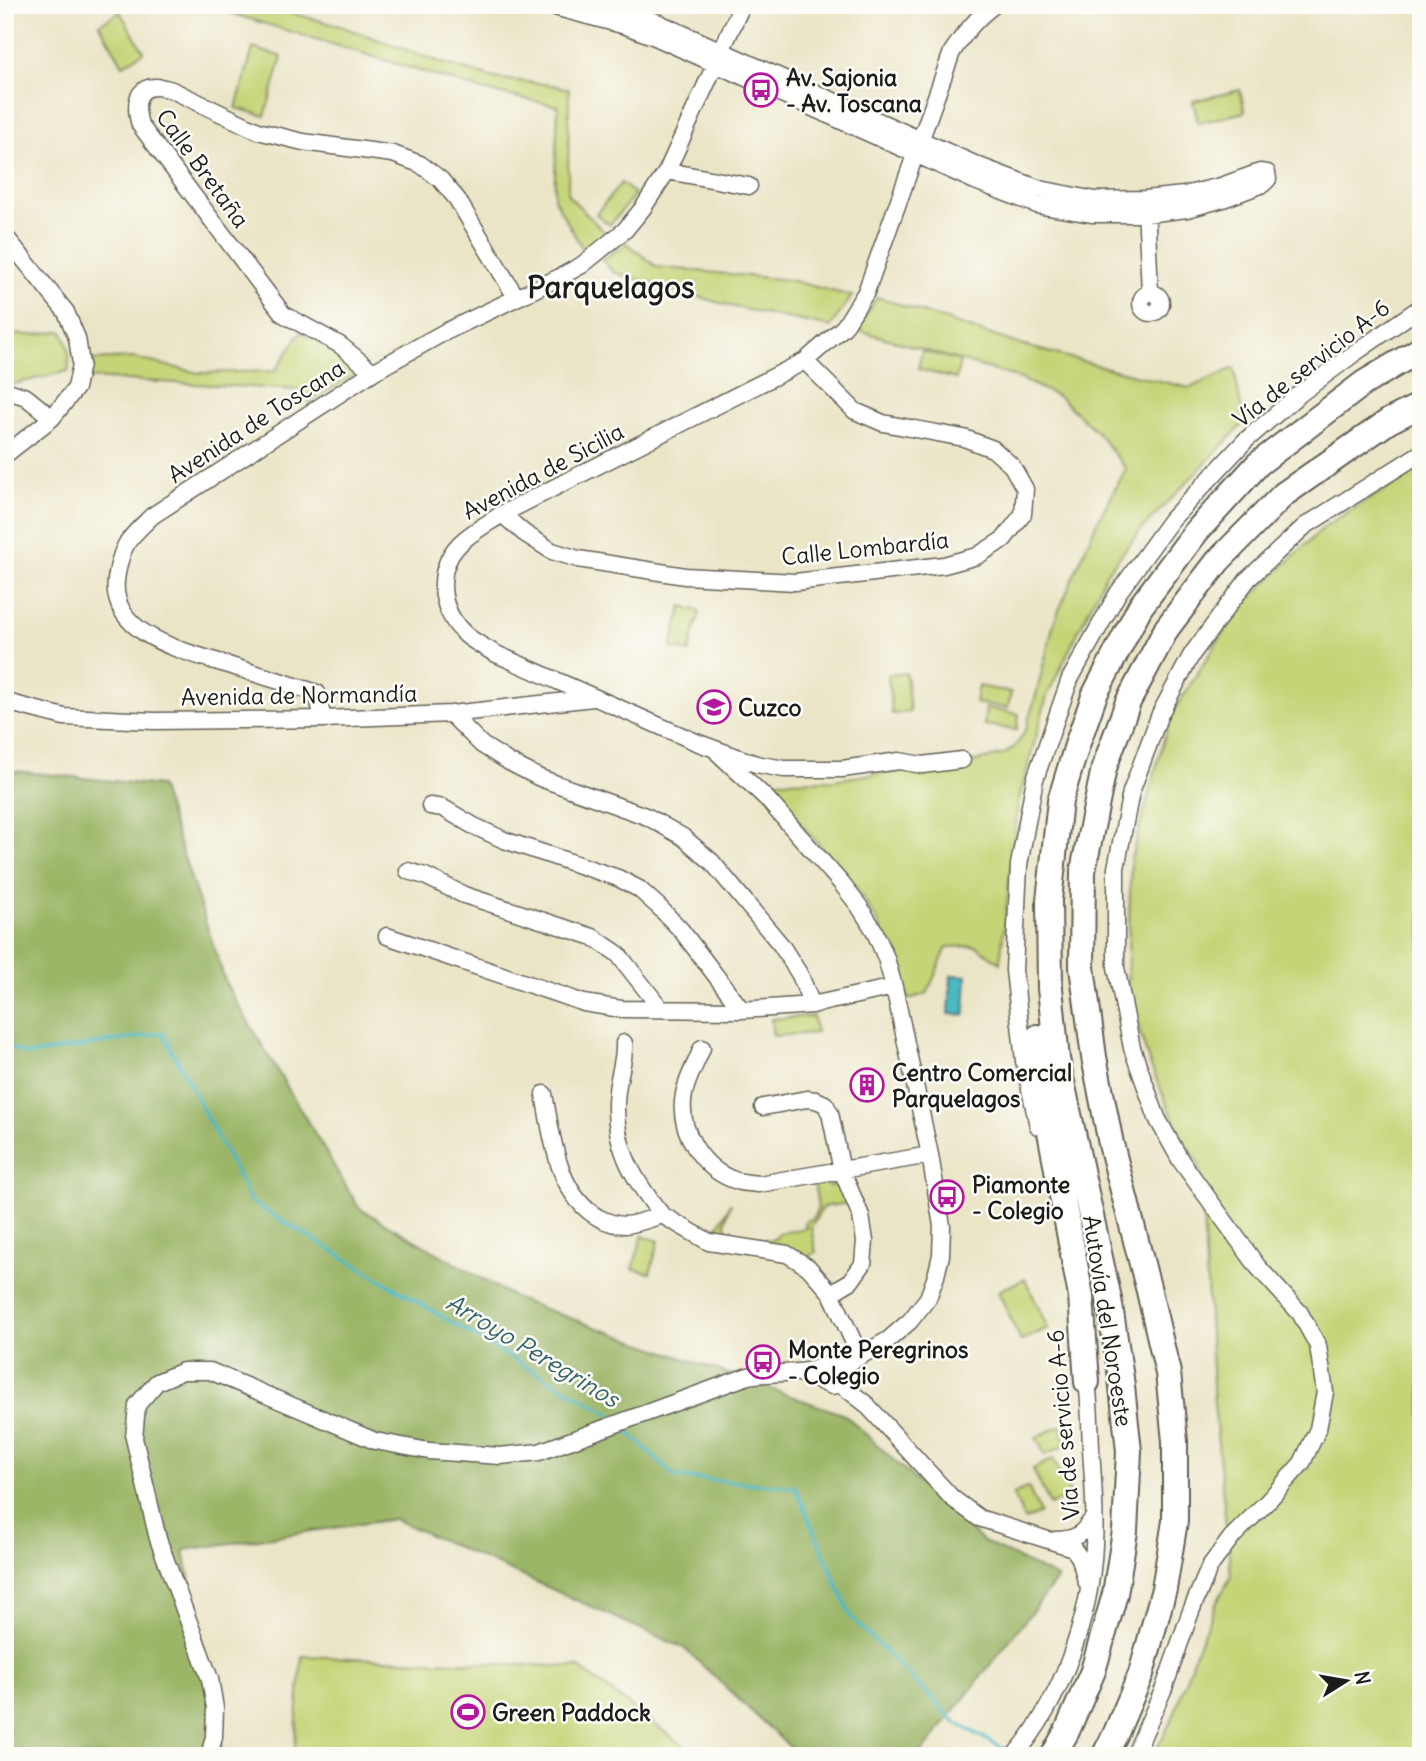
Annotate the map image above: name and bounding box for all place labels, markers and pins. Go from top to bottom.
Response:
place label: Av. Sajonia - Av. Toscana [786,63,922,118]
bus stop icon: Av. Sajonia - Av. Toscana [742,71,780,109]
school or university icon: Cuzco [695,688,733,726]
place label: Cuzco [738,693,802,722]
place label: Centro Comercial Parquelagos [892,1058,1072,1113]
building icon: Centro Comercial Parquelagos [848,1066,886,1104]
place label: Piamonte - Colegio [972,1170,1070,1225]
bus stop icon: Piamonte - Colegio [928,1178,966,1216]
place label: Monte Peregrinos - Colegio [788,1335,968,1390]
bus stop icon: Monte Peregrinos - Colegio [744,1343,782,1381]
sports icon: Green Paddock [449,1693,487,1731]
place label: Green Paddock [492,1698,651,1727]

